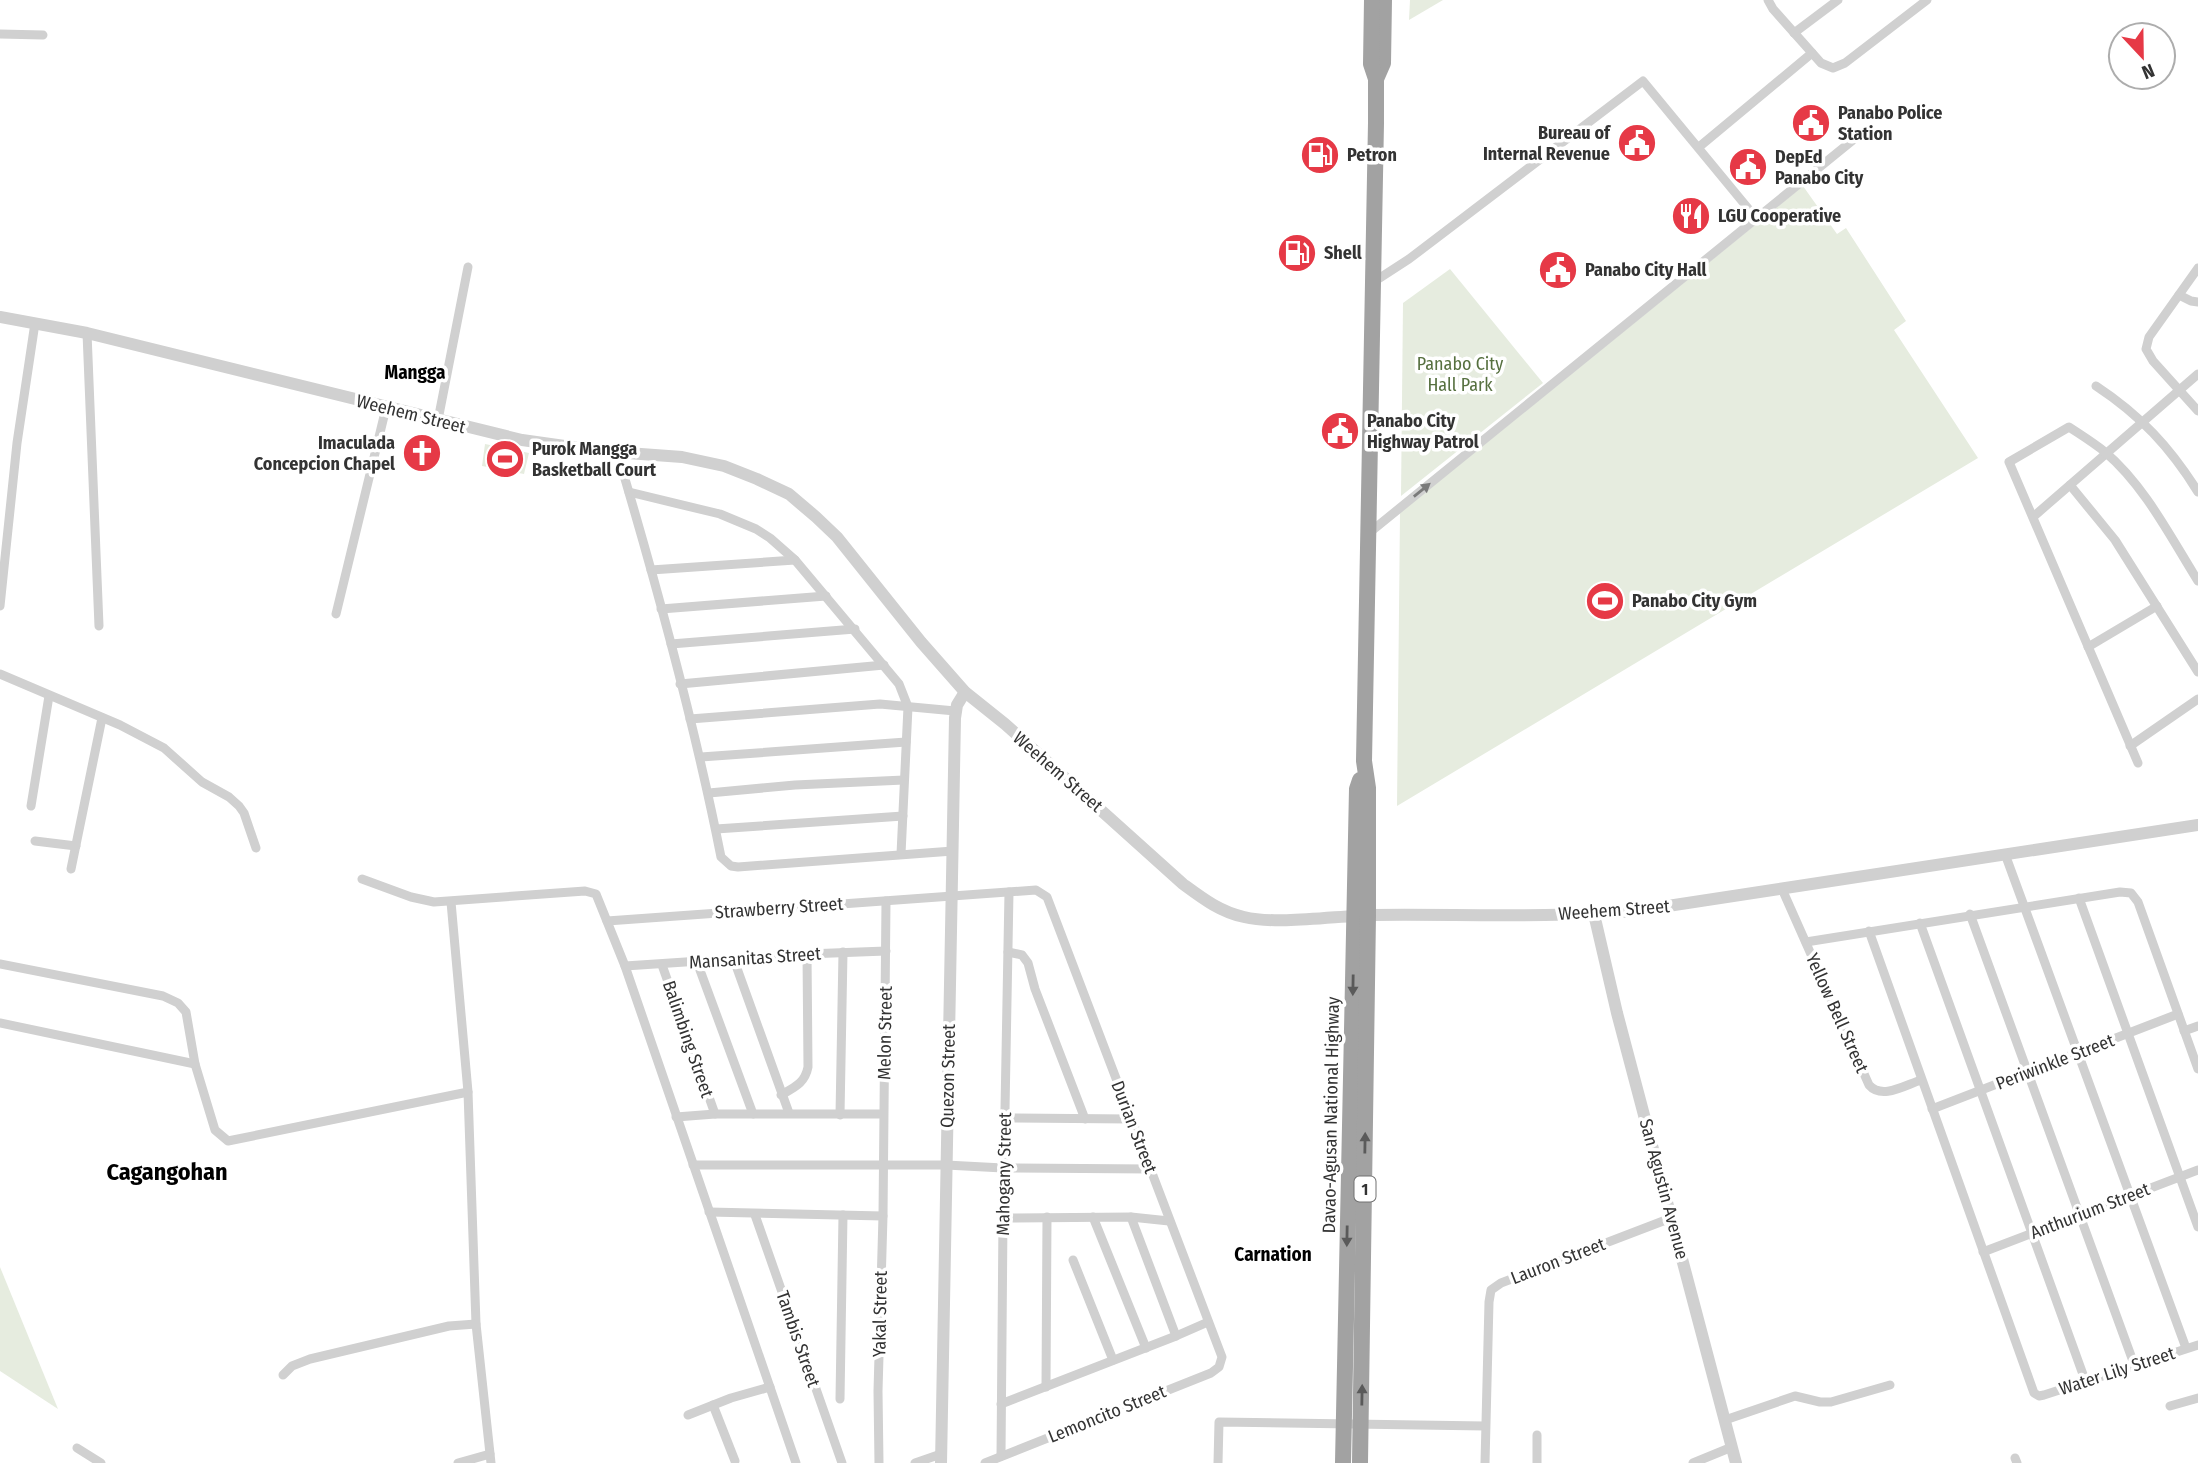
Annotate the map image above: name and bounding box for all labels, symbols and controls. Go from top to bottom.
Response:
north arrow [2107,21,2177,91]
text: N [2139,59,2158,84]
public building icon: Panabo Police Station [1790,102,1832,144]
place label: Panabo Police Station [1838,102,1942,145]
place label: Bureau of Internal Revenue [1483,122,1612,165]
public building icon: Bureau of Internal Revenue [1616,122,1658,164]
fuel station icon: Petron [1299,134,1341,176]
place label: Petron [1347,144,1397,166]
public building icon: DepEd Panabo City [1727,146,1769,188]
place label: DepEd Panabo City [1775,146,1864,189]
restaurant icon: LGU Cooperative [1670,195,1712,237]
place label: LGU Cooperative [1718,205,1841,227]
fuel station icon: Shell [1276,232,1318,274]
place label: Shell [1324,242,1362,264]
public building icon: Panabo City Hall [1537,249,1579,291]
place label: Panabo City Hall [1585,259,1707,281]
park label: Panabo City Hall Park [1417,353,1503,396]
district label: Mangga [385,361,445,384]
street label: Weehem Street [354,390,468,438]
public building icon: Panabo City Highway Patrol [1319,410,1361,452]
place label: Panabo City Highway Patrol [1367,410,1479,453]
place label: Imaculada Concepcion Chapel [254,432,395,475]
church icon: Imaculada Concepcion Chapel [401,432,443,474]
sports icon: Purok Mangga Basketball Court [484,438,526,480]
place label: Purok Mangga Basketball Court [532,438,657,481]
one-way arrow [1412,482,1430,497]
sports icon: Panabo City Gym [1584,580,1626,622]
place label: Panabo City Gym [1632,590,1757,612]
street label: Weehem Street [1009,727,1107,817]
street label: Strawberry Street [714,893,844,923]
street label: Weehem Street [1557,895,1671,925]
street label: Mansanitas Street [688,942,822,974]
street label: Yellow Bell Street [1801,950,1873,1076]
one-way arrow [1347,974,1358,996]
street label: Balimbing Street [658,978,718,1100]
street label: Melon Street [873,986,897,1080]
street label: Davao-Agusan National Highway [1318,996,1344,1234]
street label: Quezon Street [936,1024,960,1128]
street label: Periwinkle Street [1993,1029,2117,1095]
street label: Durian Street [1106,1078,1162,1177]
street label: Mahogany Street [992,1112,1016,1236]
street label: San Agustin Avenue [1635,1116,1693,1262]
one-way arrow [1360,1132,1371,1154]
district label: Cagangohan [106,1158,228,1186]
road number: 1 [1354,1176,1376,1202]
street label: Anthurium Street [2027,1178,2153,1244]
one-way arrow [1342,1226,1353,1248]
street label: Lauron Street [1508,1233,1608,1289]
district label: Carnation [1234,1243,1312,1266]
street label: Yakal Street [868,1271,892,1357]
street label: Tambis Street [771,1288,825,1390]
street label: Water Lily Street [2056,1342,2178,1400]
street label: Lemoncito Street [1045,1380,1169,1448]
one-way arrow [1356,1384,1368,1406]

